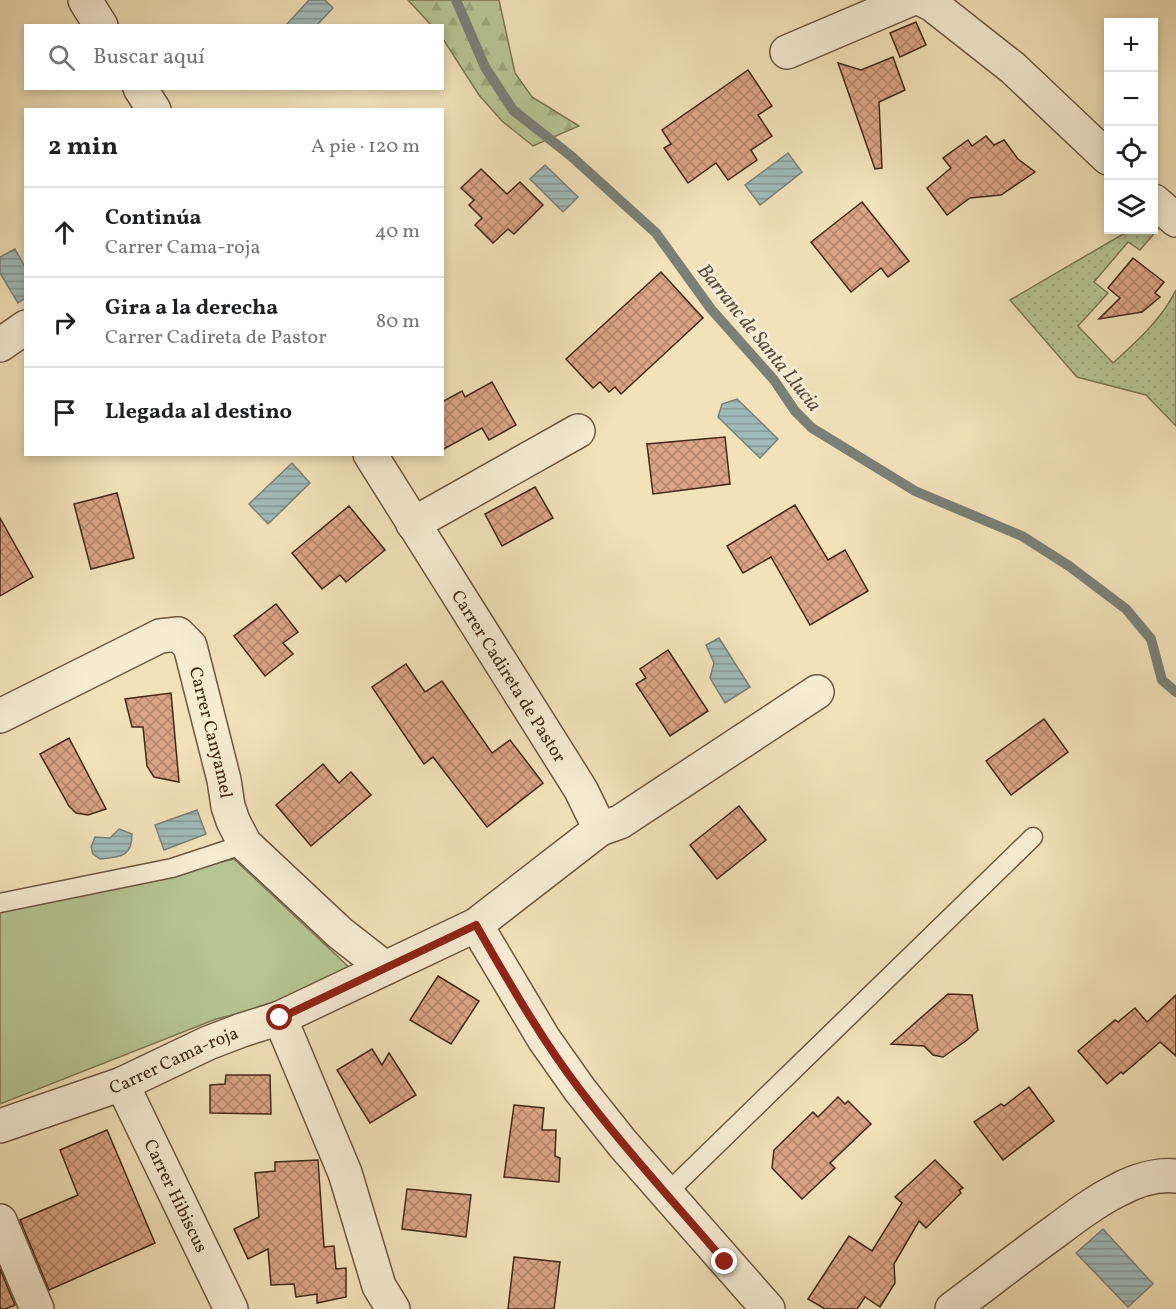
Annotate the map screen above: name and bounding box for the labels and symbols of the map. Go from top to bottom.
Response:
water label: Barranc de Santa Llucia [690,258,827,418]
street label: Carrer Cadireta de Pastor [444,586,571,768]
street label: Carrer Canyamel [182,664,238,800]
route start [266,1004,292,1030]
street label: Carrer Cama-roja [106,1021,243,1101]
street label: Carrer Hibiscus [137,1135,213,1257]
route end [711,1248,737,1274]

